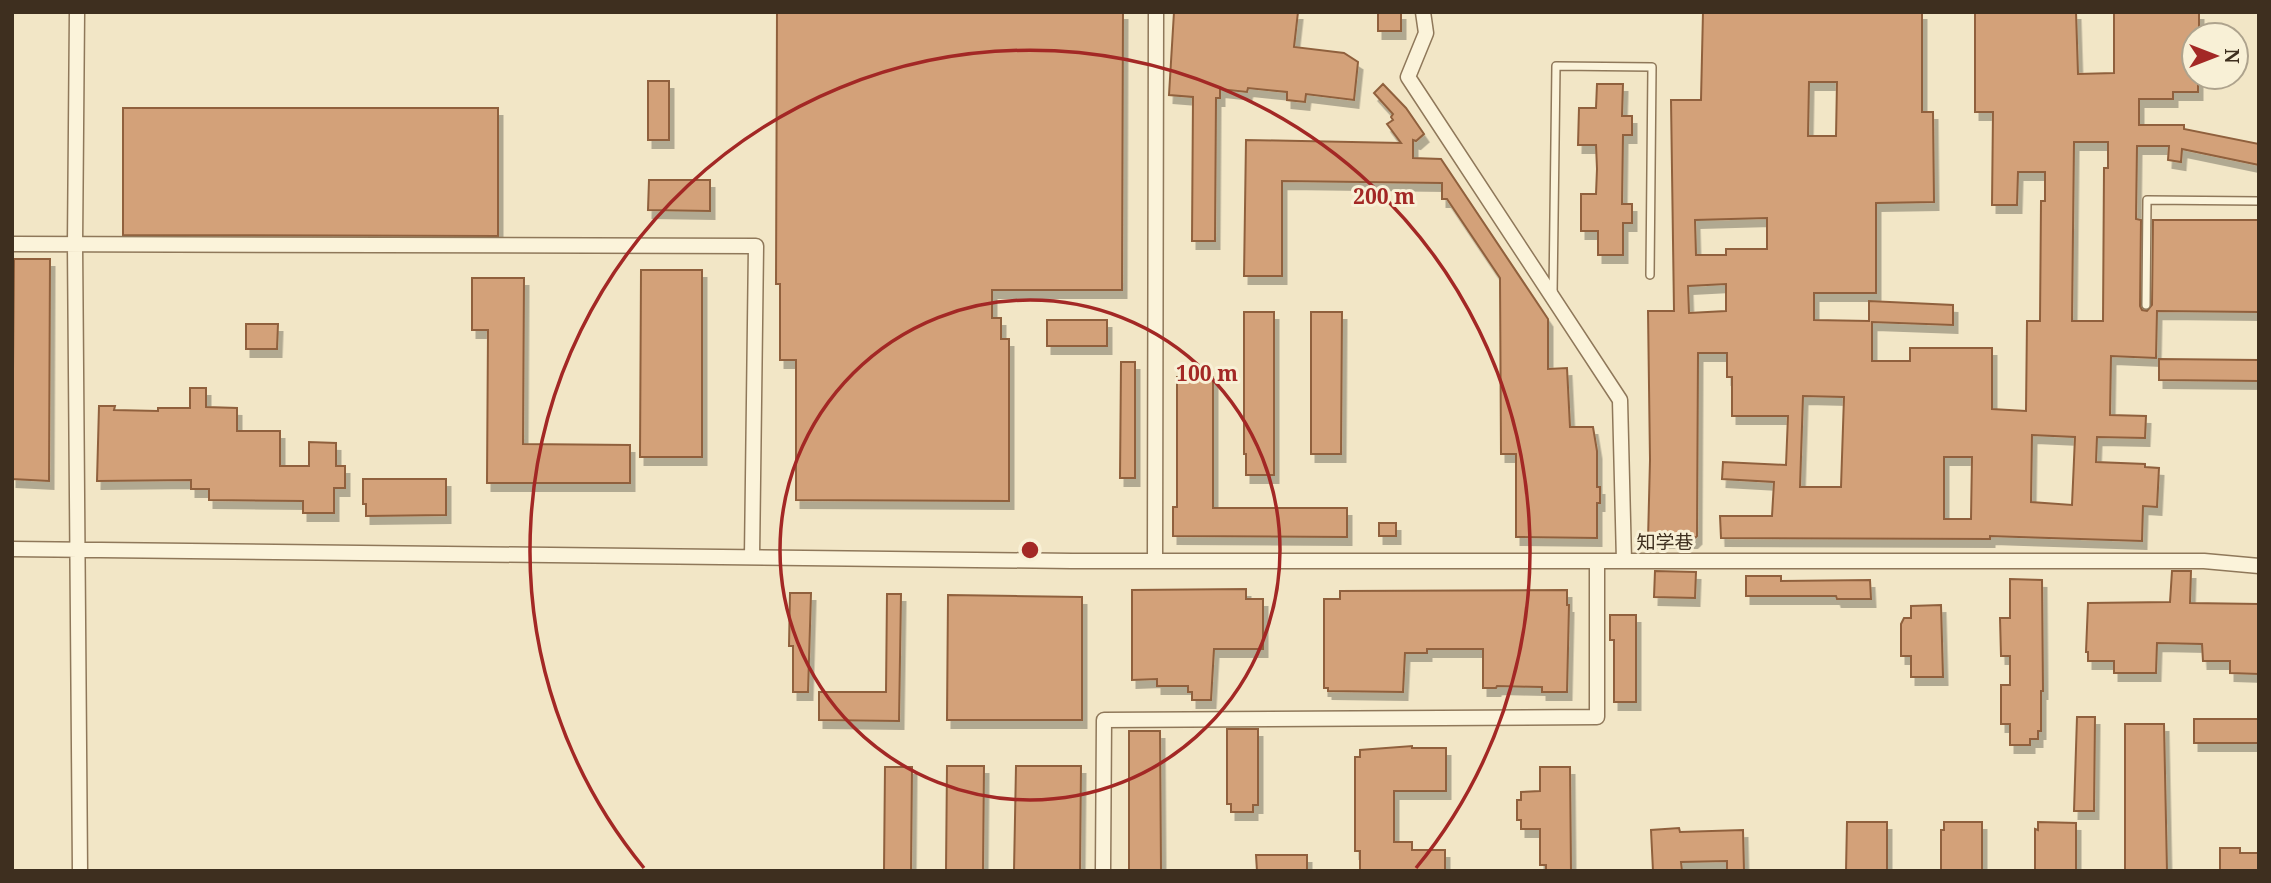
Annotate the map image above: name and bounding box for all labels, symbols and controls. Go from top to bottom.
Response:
north arrow [2180,21,2250,91]
text: N [2219,49,2245,64]
text: 200 m [1353,182,1415,210]
text: 100 m [1176,359,1238,387]
street label: 知学巷 [1636,529,1694,555]
centre of rings [1018,538,1042,562]

